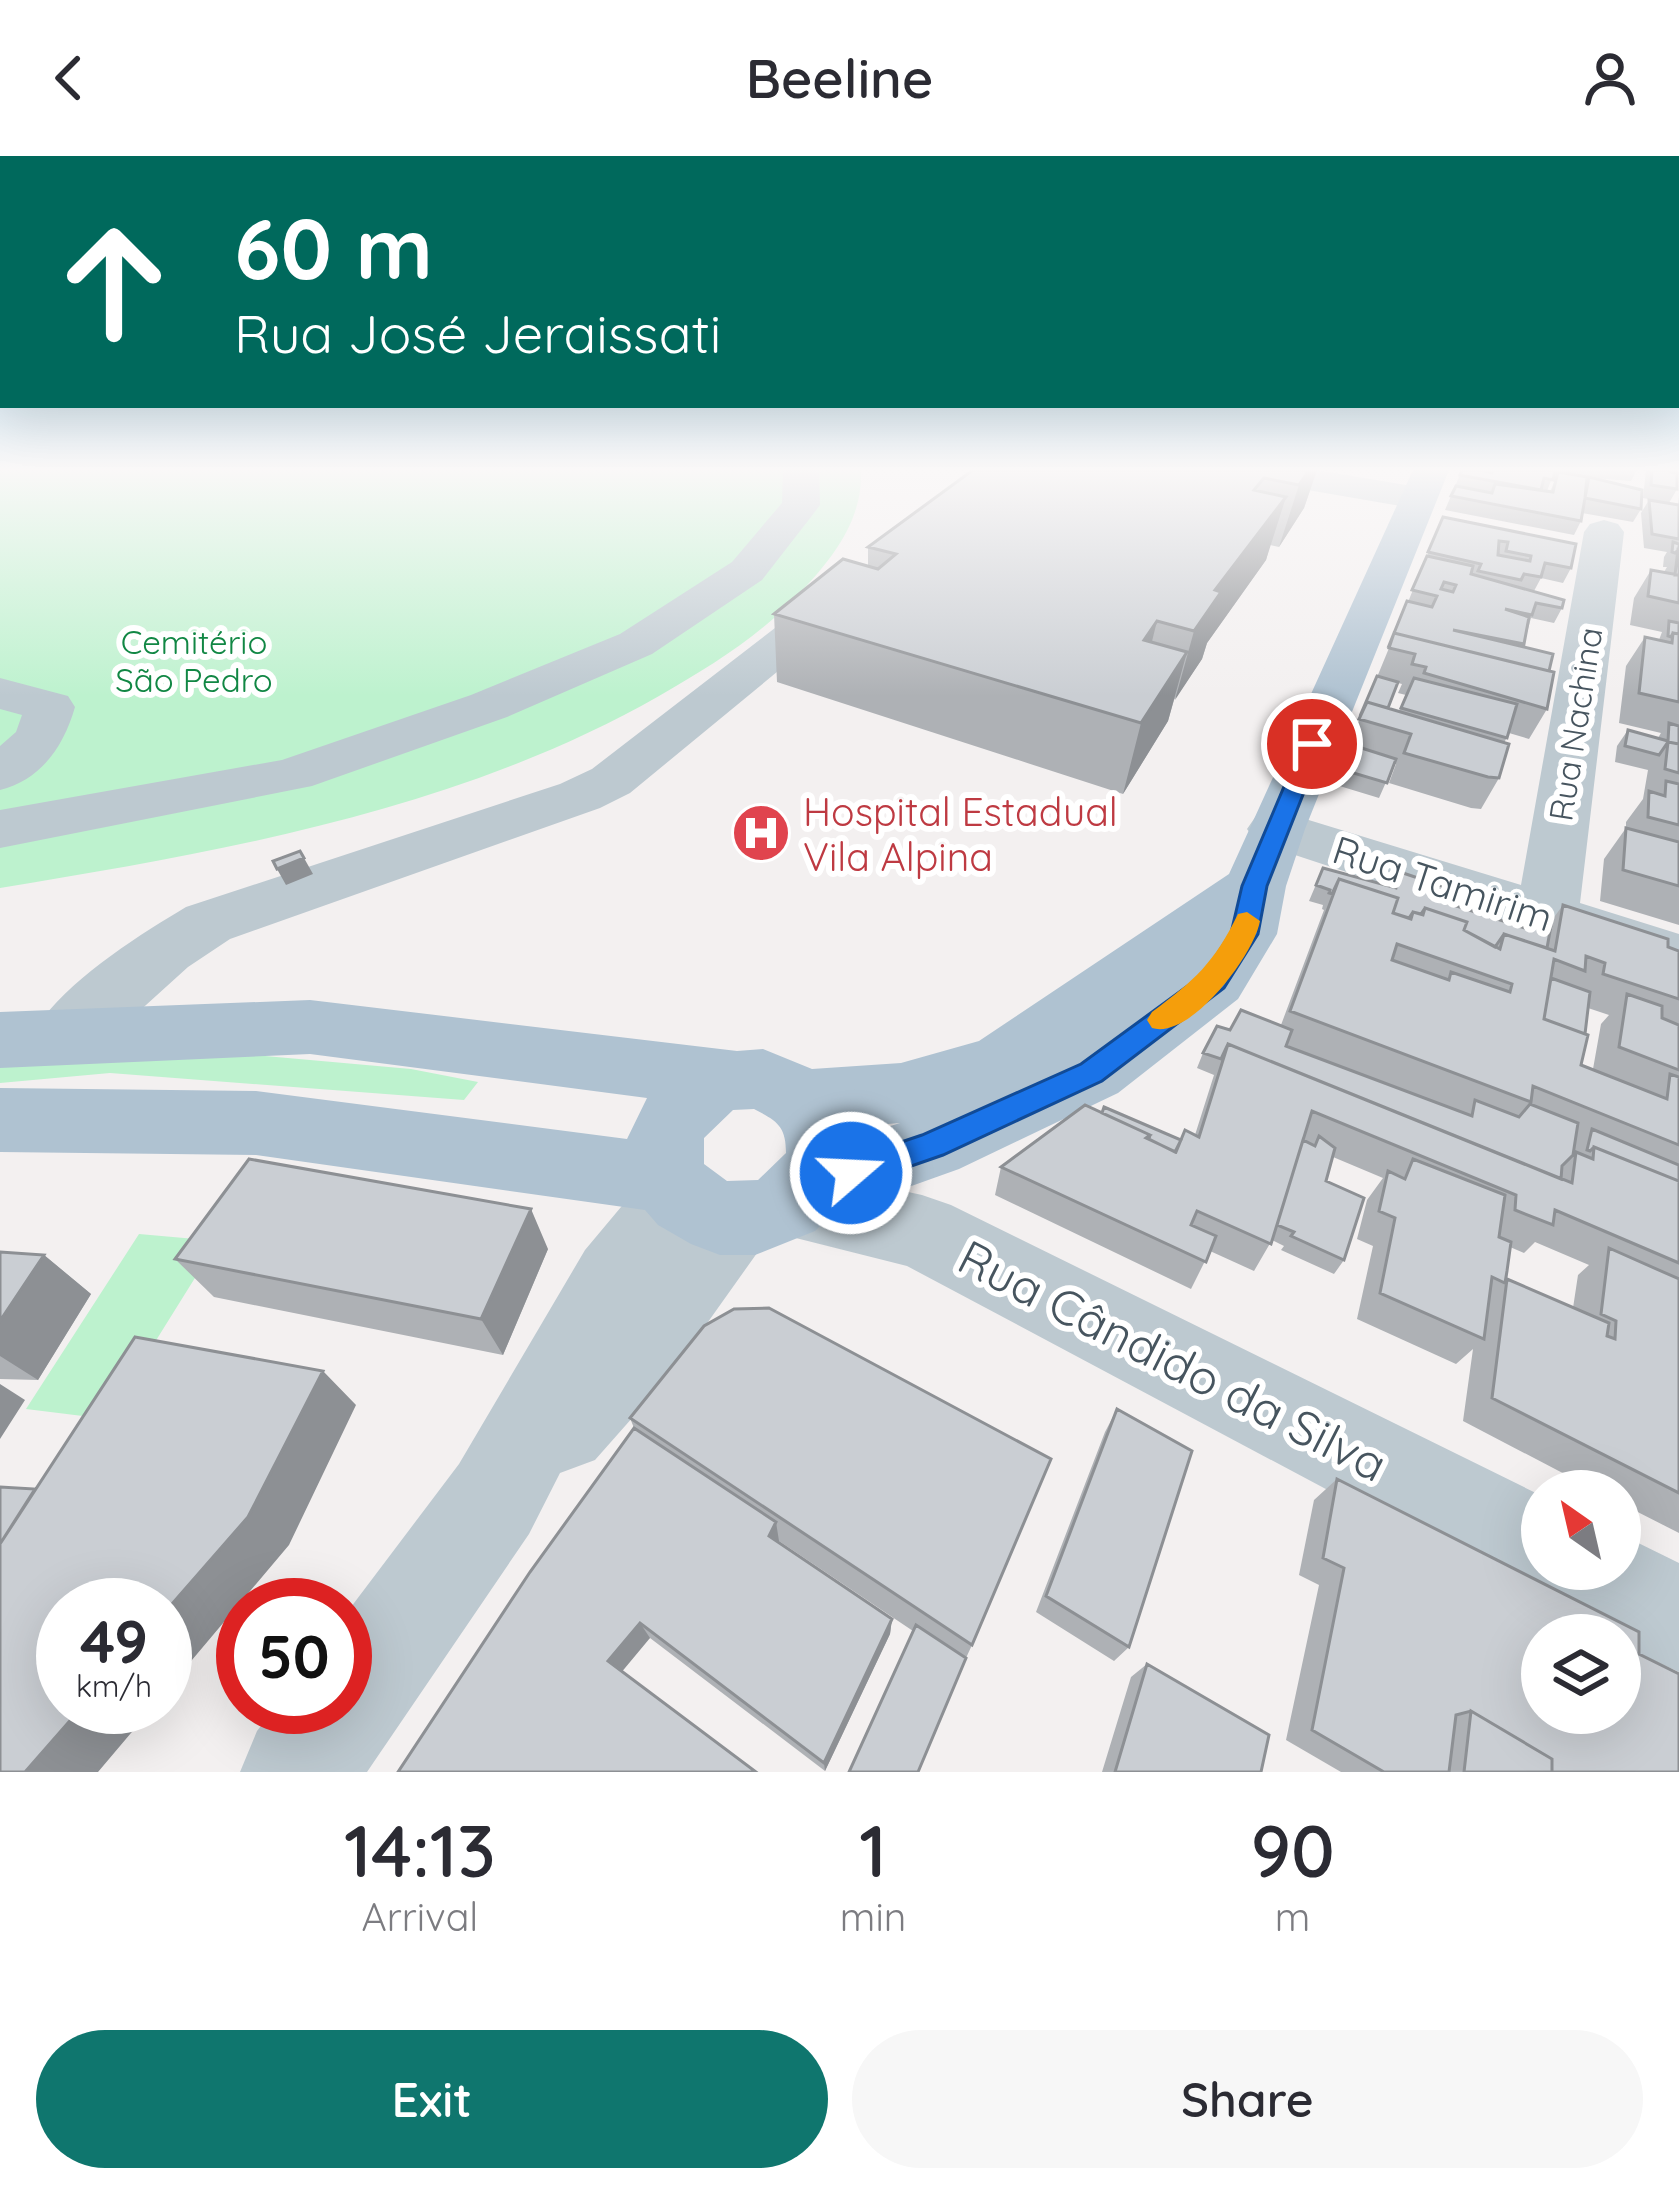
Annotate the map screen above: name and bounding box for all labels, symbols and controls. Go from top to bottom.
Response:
text: Beeline [746,44,933,112]
icon: back [36,45,102,111]
icon: person [1577,45,1643,111]
text: 60 m [234,195,433,300]
icon: ahead [36,204,192,360]
text: Rua José Jeraissati [234,299,721,367]
park label: Cemitério São Pedro [115,621,273,700]
street label: Rua Nachina [1539,624,1611,824]
pin [1261,693,1363,795]
icon: arrive [1279,711,1345,777]
place label: Hospital Estadual Vila Alpina [803,787,1118,881]
hospital icon: Hospital Estadual Vila Alpina [730,802,792,864]
street label: Rua Tamirim [1327,824,1559,942]
position arrow [788,1110,914,1236]
street label: Rua Cândido da Silva [949,1226,1397,1494]
north arrow [1521,1470,1641,1590]
map controls [1521,1470,1641,1734]
speed limit sign: 50 [216,1578,372,1734]
text: 49 [80,1603,148,1678]
button: layers [1521,1614,1641,1734]
text: km/h [76,1667,152,1705]
text: 14:13 [344,1805,496,1895]
text: 1 [859,1805,887,1895]
text: 90 [1250,1805,1335,1895]
text: Arrival [362,1892,478,1941]
text: min [840,1892,906,1941]
text: m [1275,1892,1310,1941]
button: Exit [36,2030,828,2168]
button: Share [852,2030,1643,2168]

